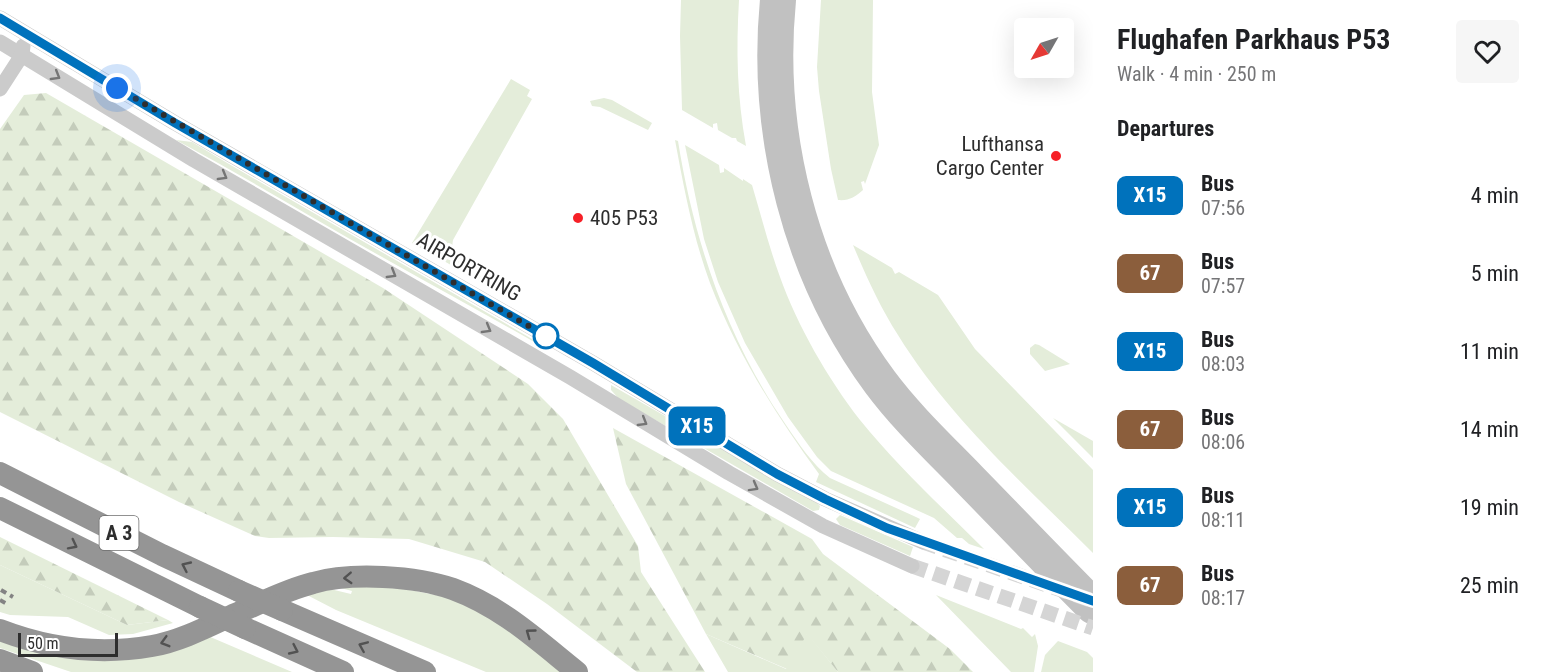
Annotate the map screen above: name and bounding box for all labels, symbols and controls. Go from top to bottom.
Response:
north arrow [1014,18,1074,78]
map controls [1014,18,1074,78]
button: heart [1456,20,1519,83]
text: Flughafen Parkhaus P53 [1117,23,1390,56]
text: Walk · 4 min · 250 m [1117,62,1276,86]
one-way arrow [50,68,60,80]
your location [102,73,132,103]
text: Departures [1117,116,1214,141]
place label: Lufthansa Cargo Center [936,132,1044,180]
marker: Lufthansa Cargo Center [1049,149,1063,163]
one-way arrow [217,169,227,180]
text: Bus [1201,171,1234,196]
text: X15 [1134,183,1166,207]
text: 4 min [1471,183,1519,208]
text: 07:56 [1201,196,1245,220]
place label: 405 P53 [590,206,658,230]
marker: 405 P53 [571,211,585,225]
street label: AIRPORTRING [413,228,525,306]
text: Bus [1201,249,1234,274]
text: 67 [1139,261,1161,285]
text: 5 min [1471,261,1519,286]
one-way arrow [386,266,396,278]
text: 07:57 [1201,274,1245,298]
one-way arrow [481,322,491,333]
unlabelled marker [533,323,559,349]
text: Bus [1201,327,1234,352]
text: X15 [1134,339,1166,363]
text: 11 min [1460,339,1519,364]
text: 08:03 [1201,352,1245,376]
text: Bus [1201,405,1234,430]
line badge: X15 [662,406,732,446]
text: X15 [681,414,713,438]
one-way arrow [637,415,647,426]
text: 67 [1139,417,1161,441]
text: 14 min [1460,417,1519,442]
text: 08:06 [1201,430,1245,454]
one-way arrow [748,480,759,491]
text: Bus [1201,483,1234,508]
text: X15 [1134,495,1166,519]
text: 19 min [1460,495,1519,520]
text: 08:11 [1201,508,1245,532]
road number: A 3 [100,516,138,550]
one-way arrow [67,538,78,550]
one-way arrow [181,561,192,573]
text: Bus [1201,561,1234,586]
one-way arrow [344,572,353,585]
text: 67 [1139,573,1161,597]
text: 25 min [1460,573,1519,598]
text: 08:17 [1201,586,1245,610]
one-way arrow [526,629,537,640]
scale bar [18,630,118,658]
text: 50 m [27,634,59,653]
one-way arrow [160,635,171,647]
one-way arrow [359,641,370,653]
one-way arrow [288,642,299,654]

